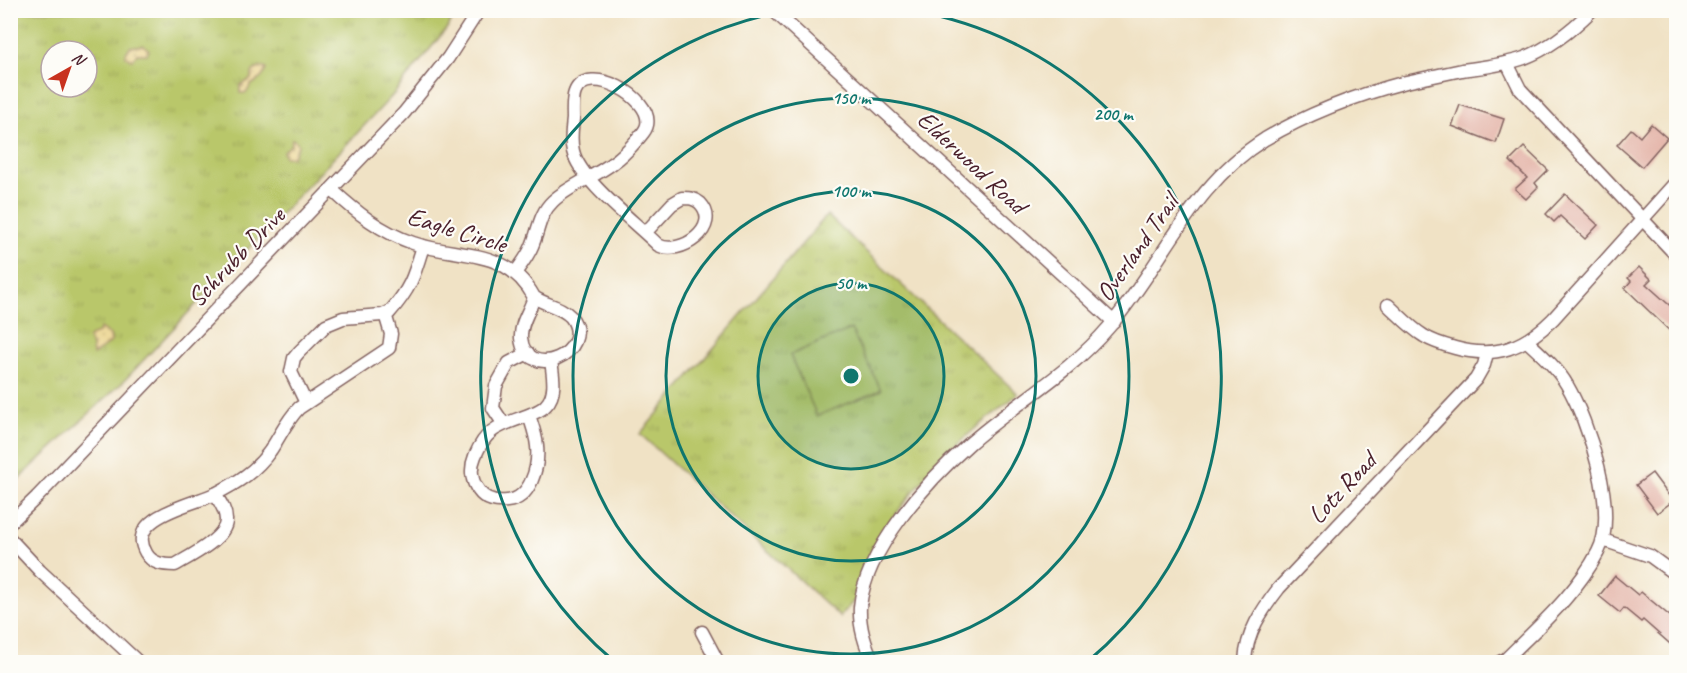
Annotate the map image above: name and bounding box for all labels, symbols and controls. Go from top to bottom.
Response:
north arrow [39,39,99,99]
text: N [68,47,91,71]
text: 150 m [832,87,872,109]
street label: Elderwood Road [910,103,1036,224]
text: 200 m [1094,103,1134,125]
text: 100 m [832,180,872,202]
street label: Overland Trail [1088,184,1188,308]
street label: Schrubb Drive [180,199,293,314]
street label: Eagle Circle [403,199,513,261]
text: 50 m [836,272,868,294]
centre of rings [841,366,861,386]
street label: Lotz Road [1300,442,1386,531]

